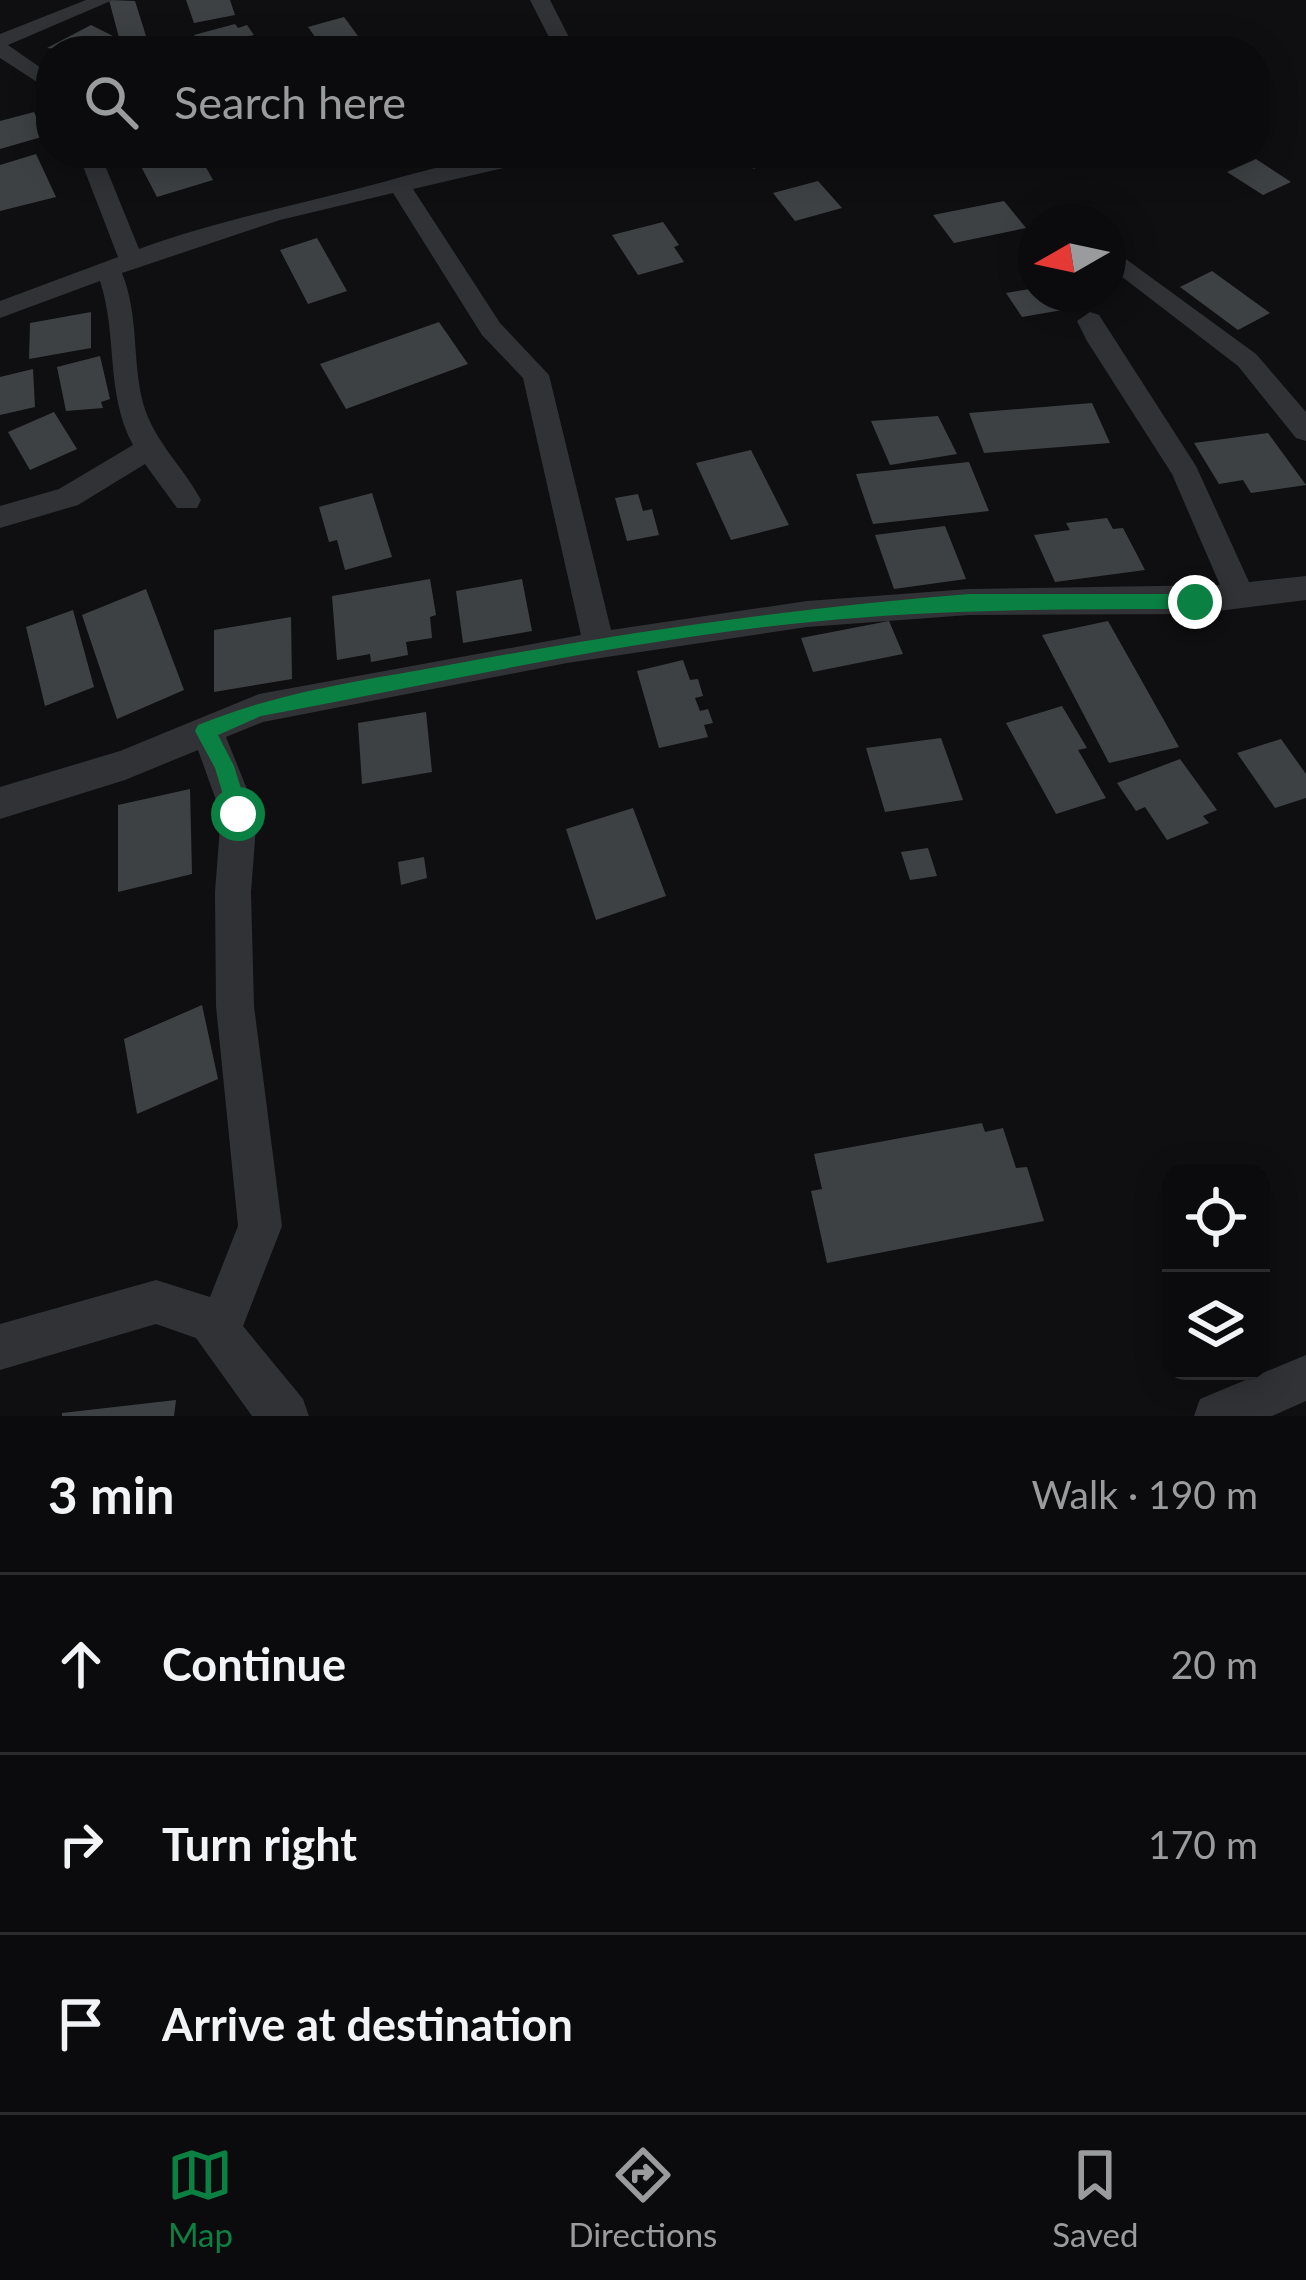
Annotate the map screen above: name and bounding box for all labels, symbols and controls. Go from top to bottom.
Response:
search box [36,36,1270,168]
icon: search [78,69,144,135]
text: Search here [174,75,406,129]
north arrow [1018,204,1126,312]
route end [1168,575,1222,629]
route start [211,787,265,841]
map controls [1162,1164,1270,1380]
button: locate [1162,1164,1270,1272]
button: layers [1162,1272,1270,1380]
text: 3 min [48,1464,174,1525]
text: Walk · 190 m [1031,1471,1258,1517]
icon: ahead [48,1631,114,1697]
text: Continue [162,1637,346,1691]
text: 20 m [1171,1641,1258,1687]
icon: right [48,1811,114,1877]
text: Turn right [162,1817,357,1871]
text: 170 m [1148,1821,1258,1867]
icon: arrive [48,1991,114,2057]
text: Arrive at destination [162,1997,573,2051]
tab: Map [167,2142,233,2254]
tab: Directions [568,2142,717,2254]
tab: Saved [1052,2142,1139,2254]

